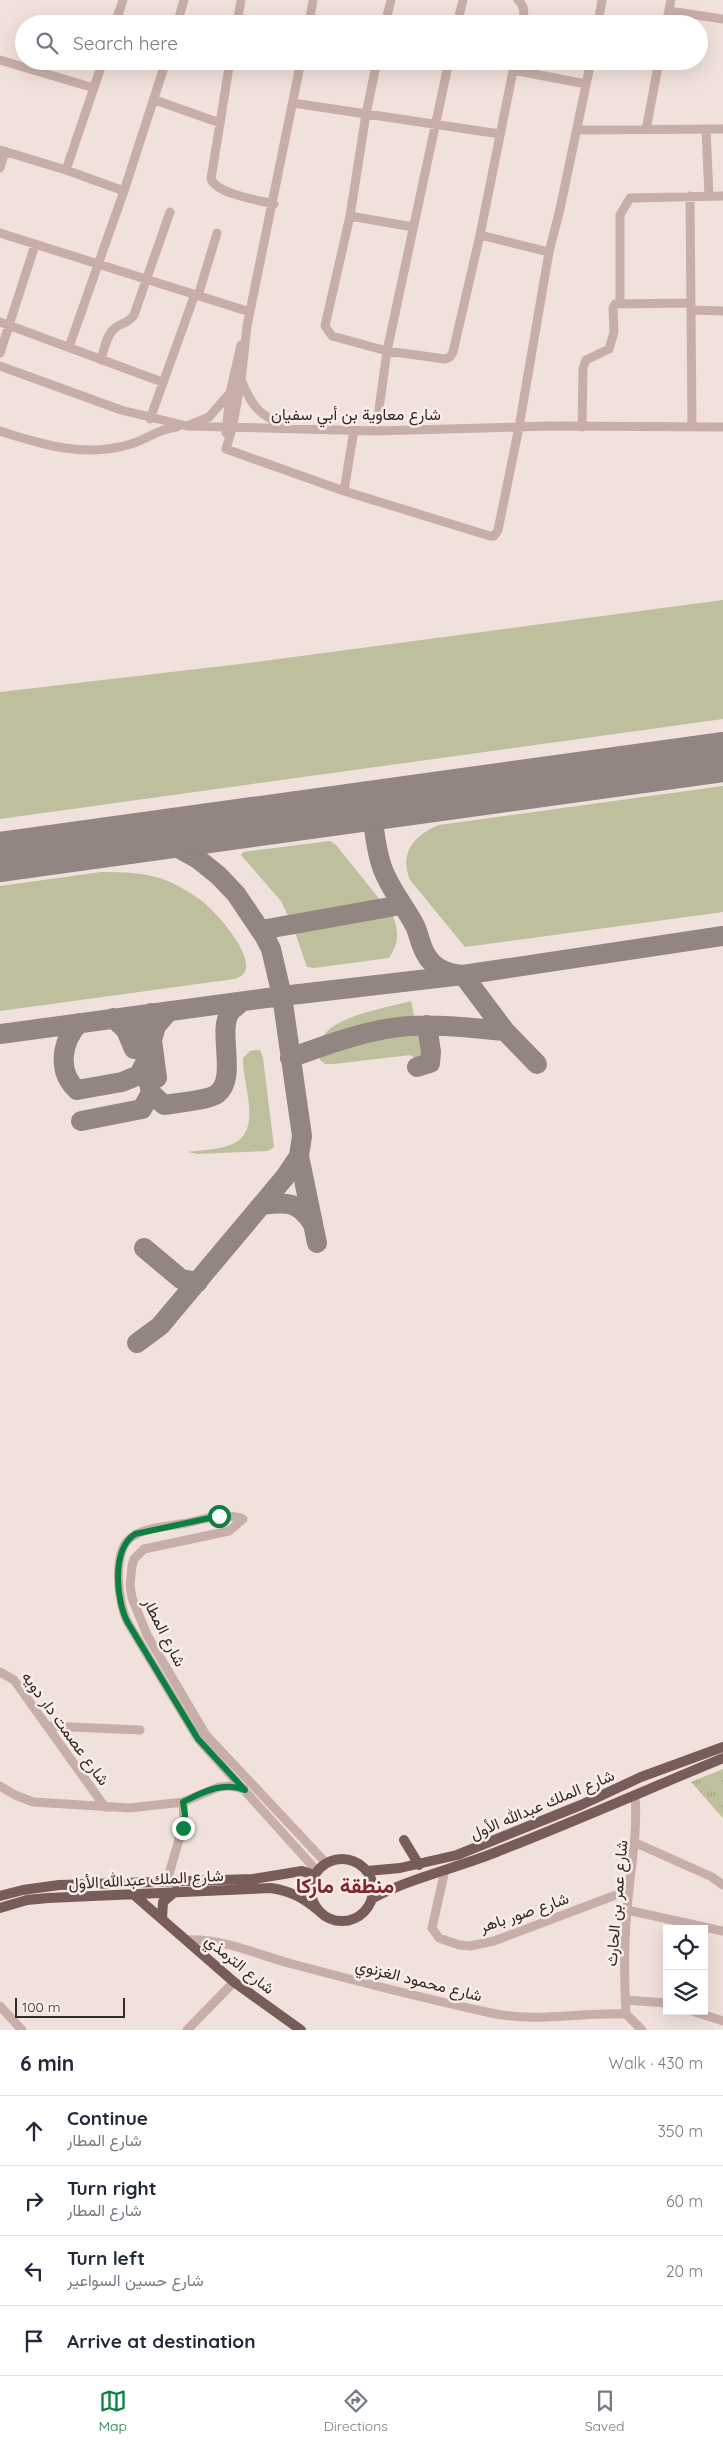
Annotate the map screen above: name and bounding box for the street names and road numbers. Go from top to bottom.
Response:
street label: شارع معاوية بن أبي سفيان [271,404,441,428]
street label: شارع المطار [137,1593,191,1671]
street label: شارع عصمت دار دويه [16,1667,114,1790]
street label: شارع الملك عبدالله الأول [467,1764,618,1845]
street label: شارع عمر بن الحارث [601,1839,633,1967]
street label: شارع الملك عبدالله الأول [68,1865,224,1895]
street label: شارع صور باهر [476,1887,572,1939]
street label: شارع الترمذي [199,1930,279,2001]
street label: شارع محمود الغزنوي [353,1955,484,2009]

